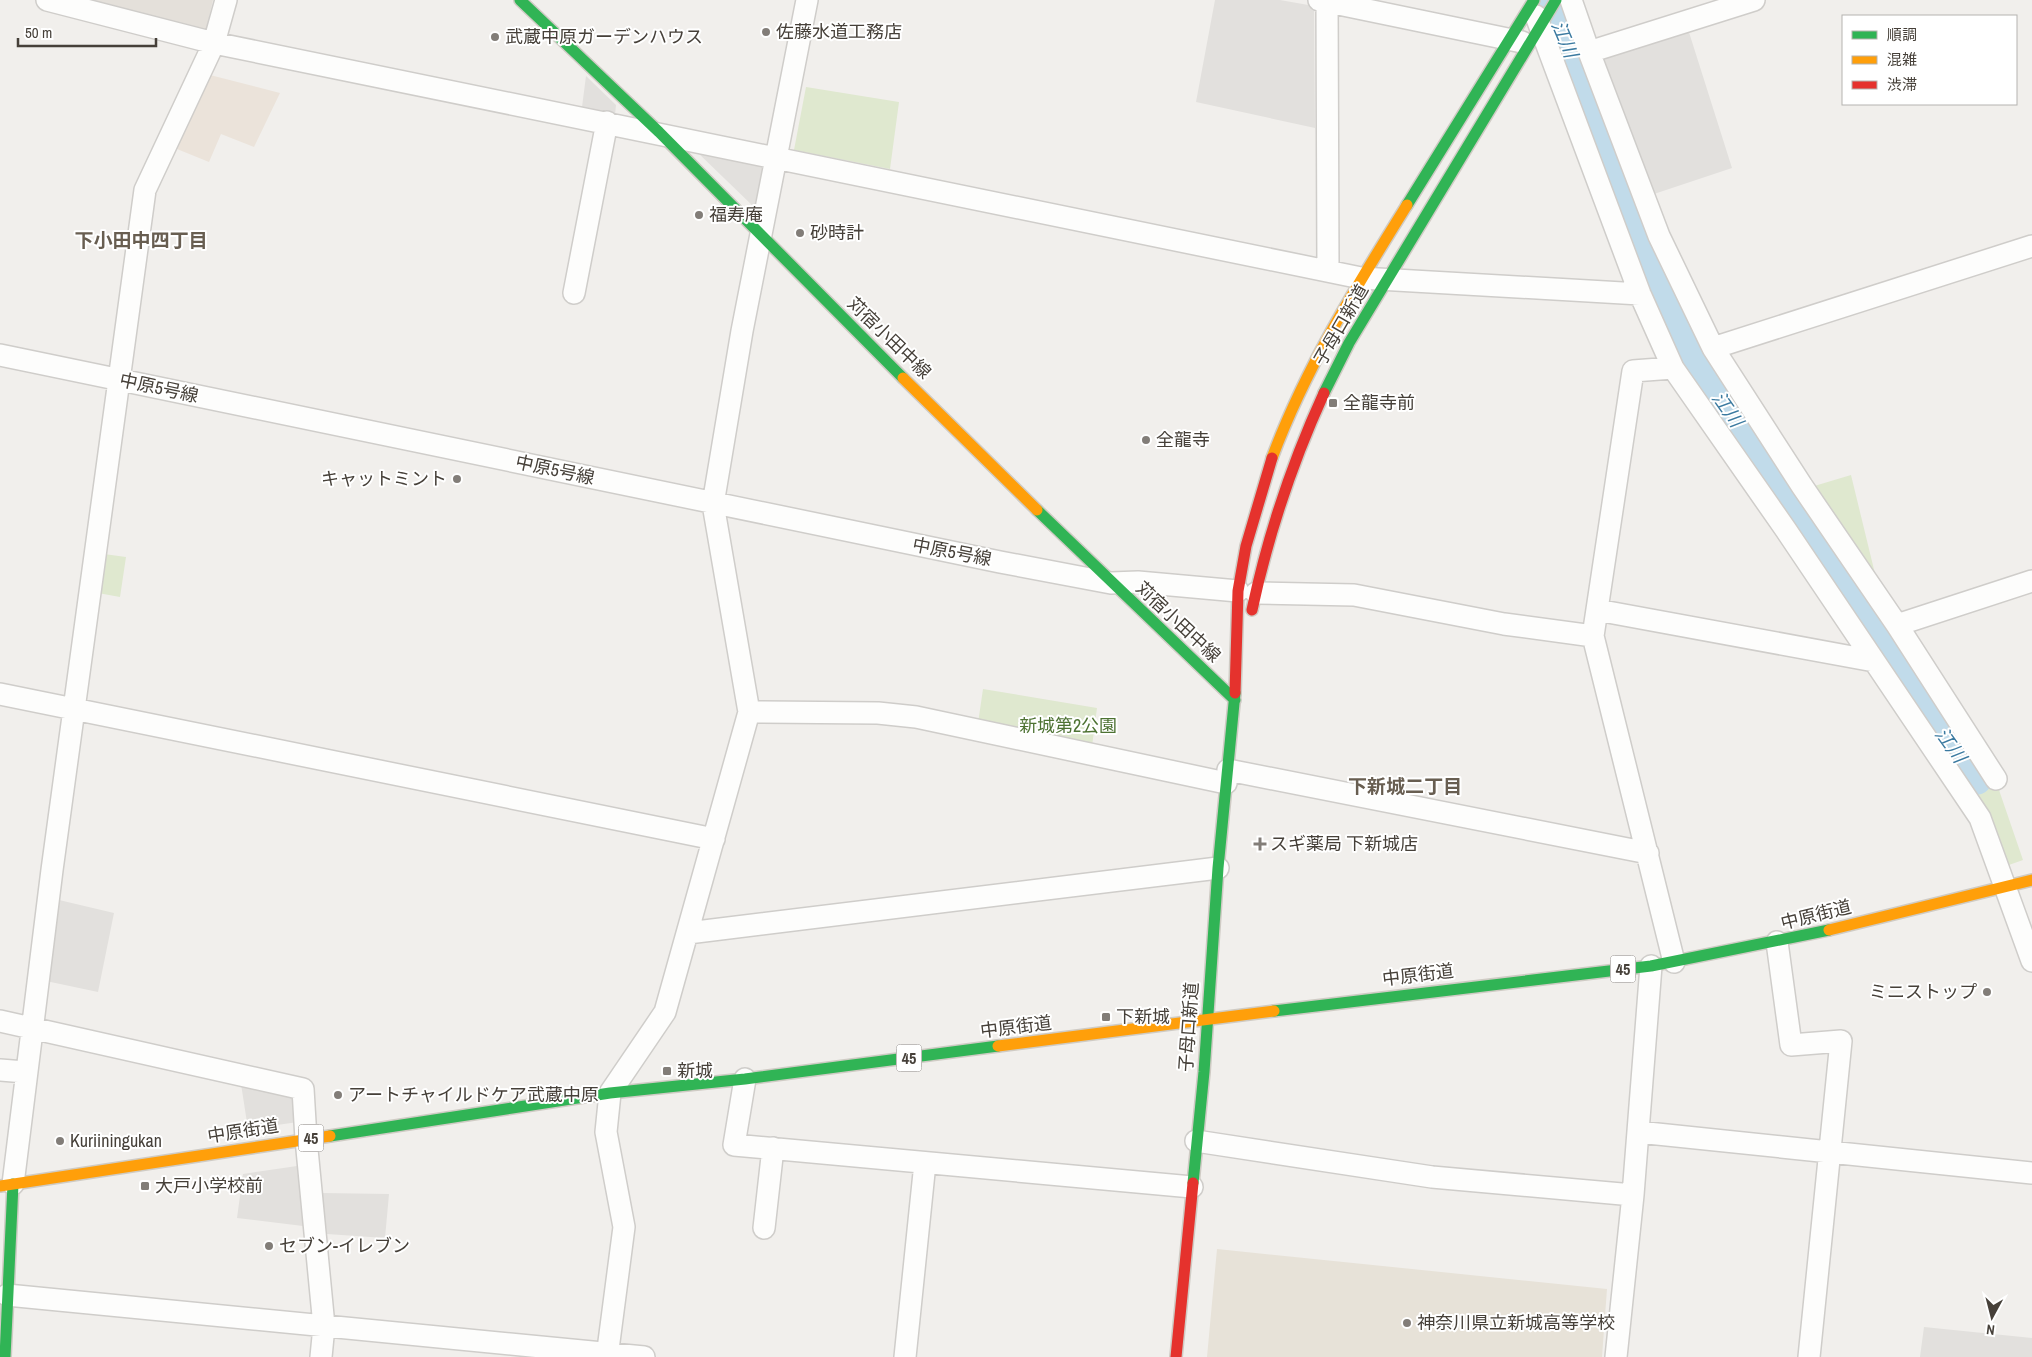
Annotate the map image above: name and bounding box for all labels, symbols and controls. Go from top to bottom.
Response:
scale bar [18,15,155,47]
legend [1842,15,2017,105]
water label: 江川 [1546,16,1585,63]
place label: 佐藤水道工務店 [776,19,902,44]
text: 50 m [25,22,52,43]
place label: 武蔵中原ガーデンハウス [505,24,703,49]
text: 順調 [1887,24,1917,45]
marker: 佐藤水道工務店 [760,26,772,38]
marker: 武蔵中原ガーデンハウス [489,31,501,43]
text: 混雑 [1887,49,1917,70]
text: 渋滞 [1887,74,1917,95]
place label: 福寿庵 [709,202,763,227]
marker: 福寿庵 [693,209,705,221]
place label: 砂時計 [810,220,864,245]
district label: 下小田中四丁目 [74,227,208,253]
marker: 砂時計 [794,227,806,239]
street label: 子母口新道 [1307,280,1374,370]
street label: 苅宿小田中線 [842,291,937,384]
street label: 中原5号線 [117,367,201,408]
water label: 江川 [1706,386,1751,434]
place label: 全龍寺前 [1343,390,1415,415]
marker: 全龍寺前 [1327,397,1339,409]
place label: 全龍寺 [1156,427,1210,452]
marker: 全龍寺 [1140,434,1152,446]
street label: 中原5号線 [513,449,597,490]
place label: キャットミント [321,466,447,491]
marker: キャットミント [451,473,463,485]
street label: 中原5号線 [910,532,994,571]
street label: 苅宿小田中線 [1130,576,1226,668]
park label: 新城第2公園 [1019,713,1117,738]
water label: 江川 [1929,722,1974,770]
district label: 下新城二丁目 [1348,773,1462,799]
place label: スギ薬局 下新城店 [1270,831,1418,856]
marker: スギ薬局 下新城店 [1254,838,1266,850]
street label: 中原街道 [1778,894,1854,935]
road number: 45 [1610,956,1636,982]
street label: 中原街道 [1381,958,1455,991]
place label: ミニストップ [1869,979,1977,1004]
street label: 子母口新道 [1173,981,1204,1073]
marker: ミニストップ [1981,986,1993,998]
place label: 下新城 [1116,1004,1170,1029]
street label: 中原街道 [979,1010,1053,1043]
marker: 下新城 [1100,1011,1112,1023]
road number: 45 [896,1044,922,1072]
place label: 新城 [677,1058,713,1083]
marker: 新城 [661,1065,673,1077]
place label: アートチャイルドケア武蔵中原 [348,1082,599,1107]
marker: アートチャイルドケア武蔵中原 [332,1089,344,1101]
street label: 中原街道 [205,1113,280,1148]
road number: 45 [298,1124,324,1152]
place label: Kuriiningukan [70,1128,162,1153]
marker: Kuriiningukan [54,1135,66,1147]
place label: 大戸小学校前 [155,1173,263,1198]
marker: 大戸小学校前 [139,1180,151,1192]
place label: セブン-イレブン [279,1233,410,1258]
marker: セブン-イレブン [263,1240,275,1252]
north arrow [1967,1292,2017,1342]
place label: 神奈川県立新城高等学校 [1417,1310,1615,1335]
marker: 神奈川県立新城高等学校 [1401,1317,1413,1329]
text: N [1985,1320,1996,1339]

